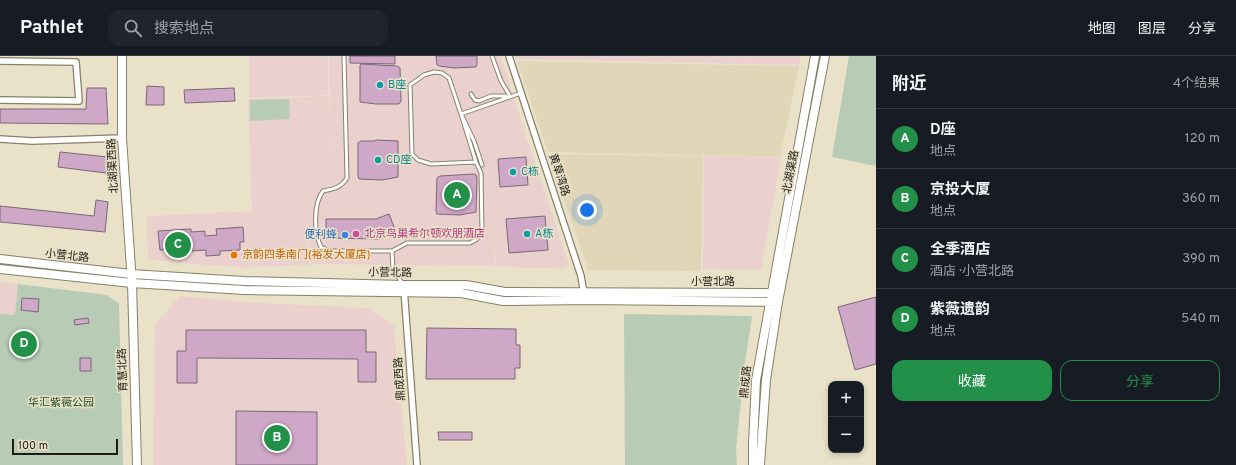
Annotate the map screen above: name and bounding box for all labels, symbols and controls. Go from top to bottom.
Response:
search box [108,10,388,46]
text: Pathlet [20,16,84,40]
icon: search [122,17,144,39]
text: 搜索地点 [154,20,214,39]
text: 地图 [1088,21,1116,38]
text: 图层 [1138,21,1166,38]
text: 分享 [1188,21,1216,38]
text: 附近 [892,74,926,96]
text: 4个结果 [1173,76,1220,92]
place label: B座 [388,78,406,92]
marker: B座 [375,80,385,90]
text: D座 [930,121,956,140]
text: A [900,131,910,147]
text: 120 m [1185,131,1220,147]
street label: 北湖渠西路 [105,138,121,194]
text: 地点 [930,144,956,160]
street label: 北湖渠路 [780,149,802,195]
street label: 黄草湾路 [546,152,572,198]
place label: CD座 [386,153,412,167]
marker: CD座 [373,155,383,165]
place label: C栋 [521,165,539,179]
marker: C栋 [508,167,518,177]
pin: A [444,180,470,210]
text: 京投大厦 [930,181,990,200]
text: B [901,191,909,207]
text: 360 m [1182,191,1220,207]
your location [577,200,597,220]
text: 地点 [930,204,956,220]
place label: 北京鸟巢希尔顿欢朋酒店 [364,227,485,241]
place label: A栋 [535,227,553,241]
place label: 便利蜂 [304,228,337,242]
marker: 北京鸟巢希尔顿欢朋酒店 [351,229,361,239]
marker: A栋 [522,229,532,239]
pin: C [165,230,191,260]
marker: 便利蜂 [340,230,350,240]
text: 全季酒店 [930,241,990,260]
street label: 小营北路 [44,247,90,265]
place label: 京韵四季南门(裕发大厦店) [242,248,371,262]
marker: 京韵四季南门(裕发大厦店) [229,250,239,260]
text: C [901,251,909,267]
text: 390 m [1182,251,1220,267]
text: 酒店 · 小营北路 [930,264,1014,280]
street label: 小营北路 [368,266,412,280]
street label: 小营北路 [691,275,735,289]
text: 紫薇遗韵 [930,301,990,320]
text: D [900,311,910,327]
text: 540 m [1181,311,1220,327]
text: 地点 [930,324,956,340]
pin: D [11,329,37,359]
street label: 育慧北路 [115,348,131,392]
street label: 鼎成西路 [391,357,409,401]
button: 收藏 [892,360,1052,401]
button: 分享 [1060,360,1220,401]
street label: 鼎成路 [737,365,755,399]
map controls [828,381,864,453]
button: + [828,381,864,417]
park label: 华汇紫薇公园 [28,396,94,410]
button: − [828,417,864,453]
pin: B [264,423,290,453]
scale bar [12,437,118,456]
text: 100 m [18,439,48,453]

